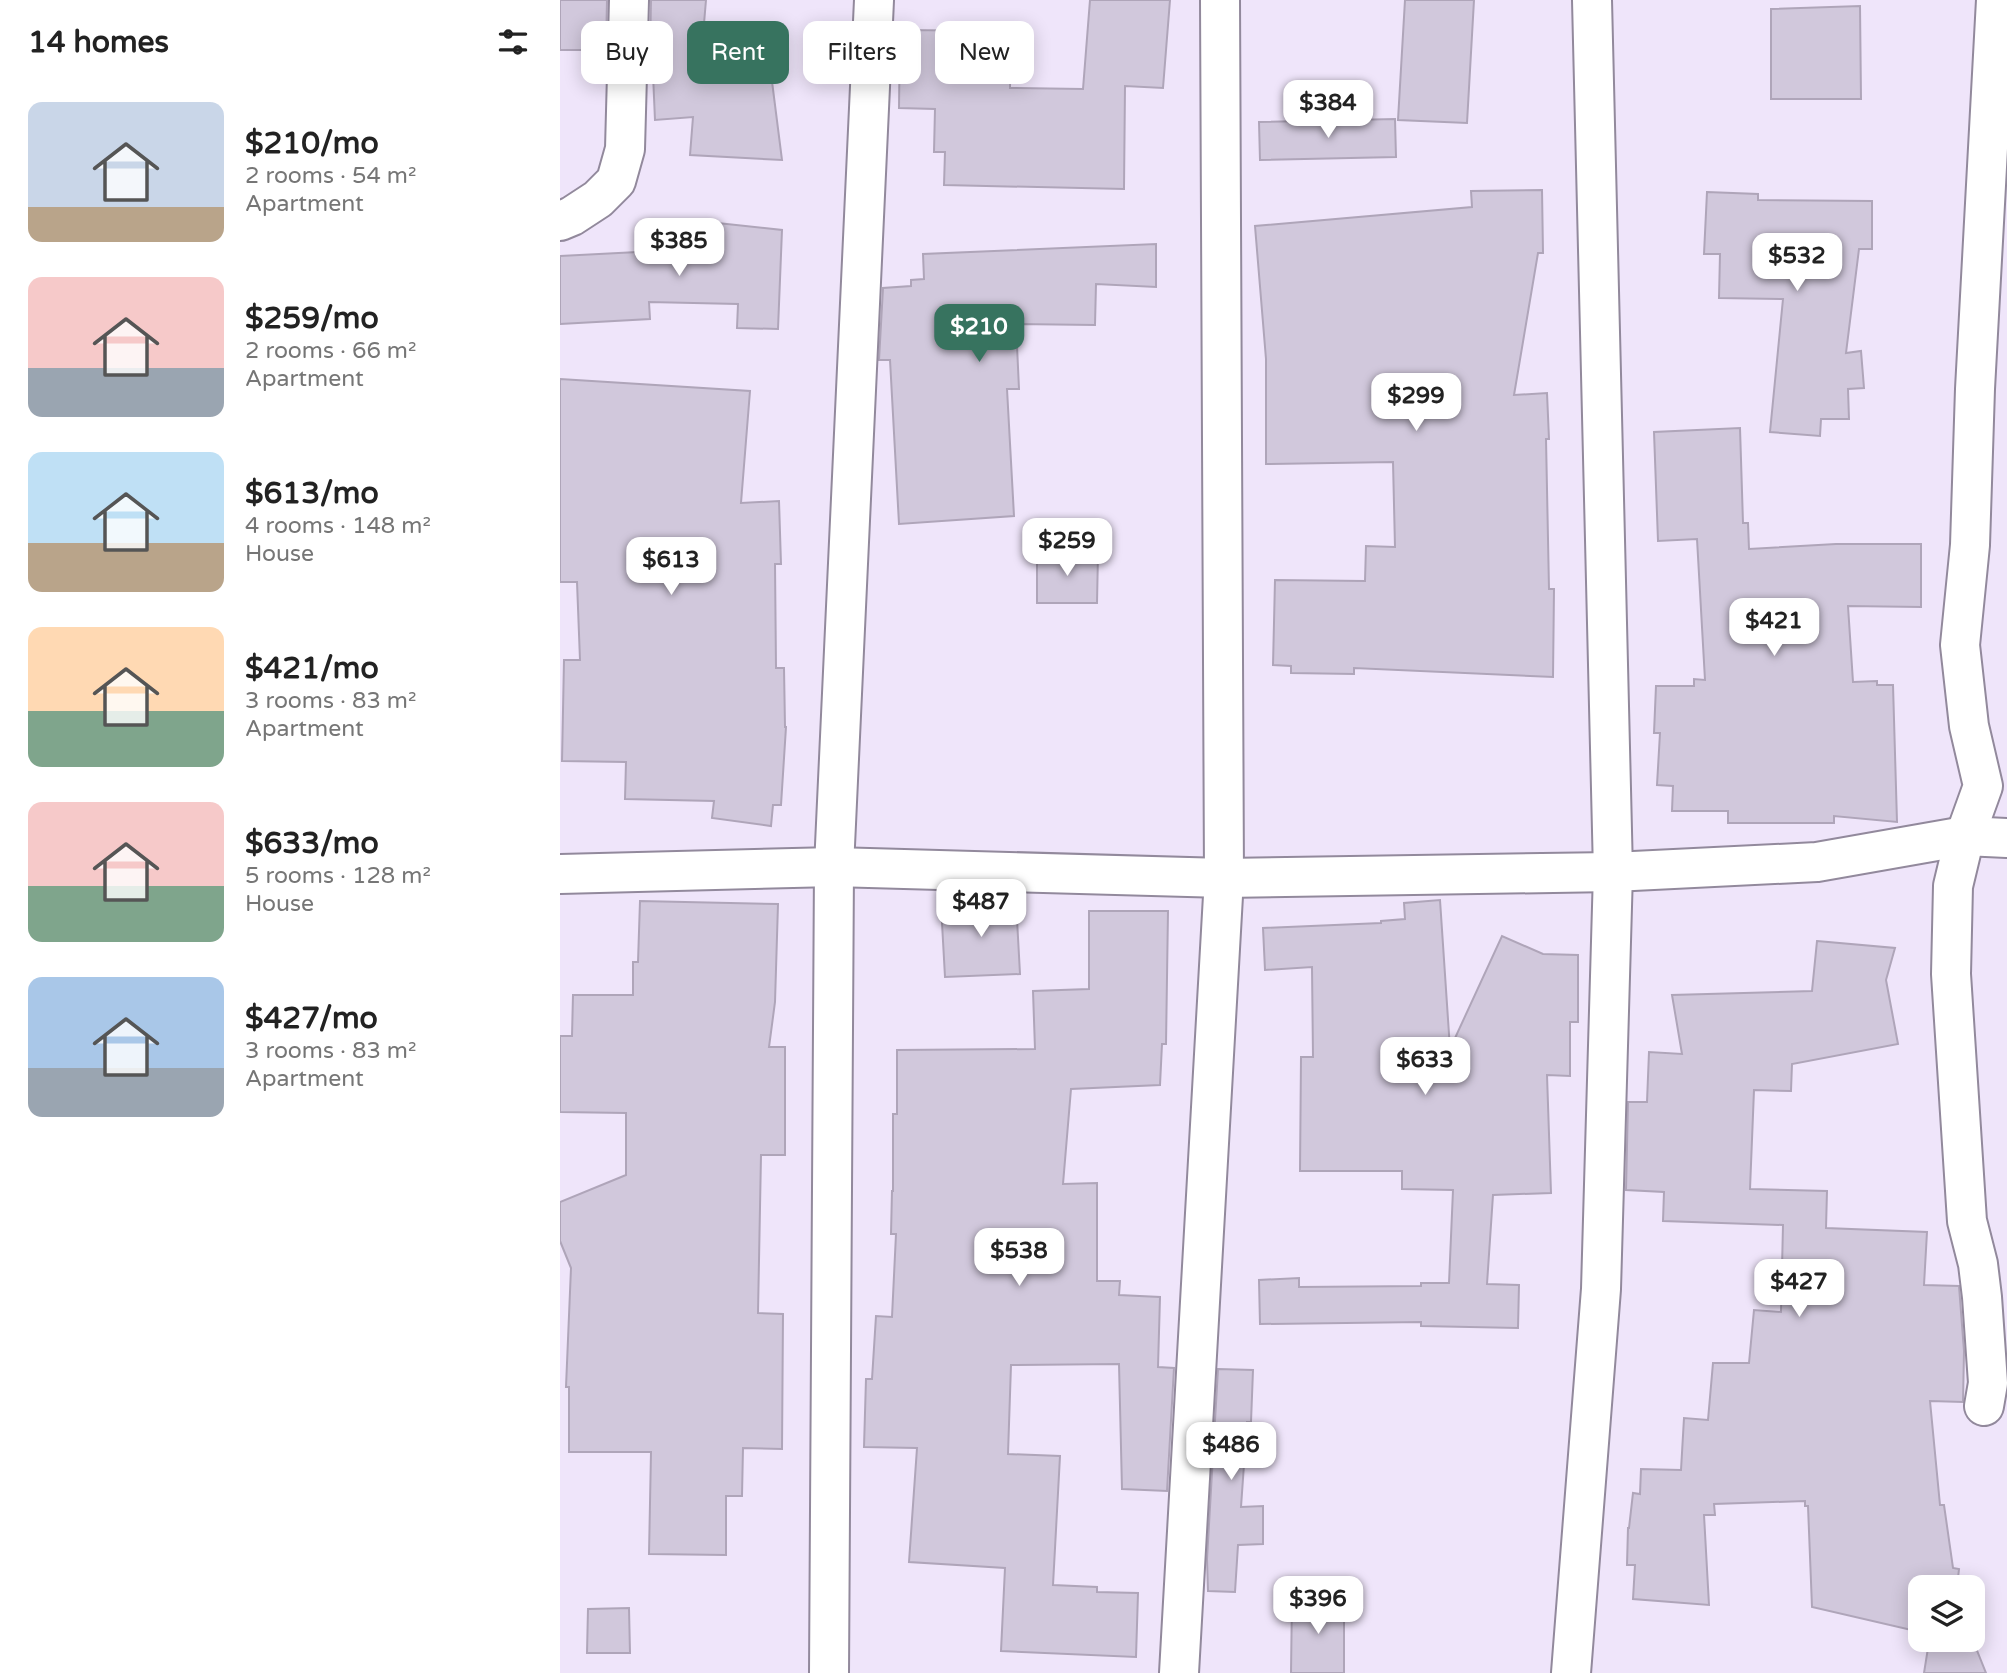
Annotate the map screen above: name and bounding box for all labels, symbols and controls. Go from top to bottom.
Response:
chip: Buy [581,21,673,84]
chip: Rent [687,21,789,84]
chip: Filters [803,21,921,84]
chip: New [935,21,1034,84]
icon: filters [494,23,532,61]
text: 14 homes [28,24,169,61]
pin: $384 [1287,80,1369,140]
text: $384 [1299,89,1357,117]
text: $210/mo [245,125,379,162]
icon: home [84,130,168,214]
text: 2 rooms · 54 m² [245,162,416,190]
text: Apartment [245,190,364,218]
pin: $385 [638,218,720,278]
text: $385 [650,227,708,255]
pin: $532 [1756,233,1838,293]
text: $532 [1768,242,1826,270]
text: $259/mo [245,300,379,337]
pin: $210 [938,304,1020,364]
icon: home [84,305,168,389]
text: $210 [950,313,1008,341]
text: 2 rooms · 66 m² [245,337,416,365]
text: Apartment [245,365,364,393]
pin: $299 [1375,374,1457,433]
text: $299 [1387,382,1445,410]
text: $613/mo [245,475,379,512]
icon: home [84,480,168,564]
text: 4 rooms · 148 m² [245,512,431,540]
pin: $259 [1026,518,1108,578]
text: $259 [1038,527,1096,555]
pin: $613 [630,538,712,597]
text: House [245,540,314,568]
text: $613 [642,546,700,574]
pin: $421 [1733,598,1815,658]
text: $421 [1745,607,1803,635]
text: $421/mo [245,650,379,687]
icon: home [84,655,168,739]
text: 3 rooms · 83 m² [245,687,416,715]
text: Apartment [245,715,364,743]
text: $633/mo [245,825,379,862]
icon: home [84,830,168,914]
text: 5 rooms · 128 m² [245,862,431,890]
pin: $487 [940,880,1022,939]
text: $487 [952,888,1010,916]
text: House [245,890,314,918]
text: $427/mo [245,1000,378,1037]
icon: home [84,1005,168,1089]
text: 3 rooms · 83 m² [245,1037,416,1065]
pin: $633 [1384,1038,1466,1097]
text: $633 [1396,1046,1454,1074]
text: Apartment [245,1065,364,1093]
pin: $538 [978,1228,1060,1288]
text: $538 [990,1237,1048,1265]
pin: $427 [1758,1260,1840,1319]
text: $427 [1770,1268,1828,1296]
pin: $486 [1190,1422,1272,1482]
text: $486 [1202,1431,1260,1459]
map controls [1908,1575,1985,1652]
button: layers [1908,1575,1985,1652]
pin: $396 [1277,1576,1359,1636]
text: $396 [1289,1585,1347,1613]

